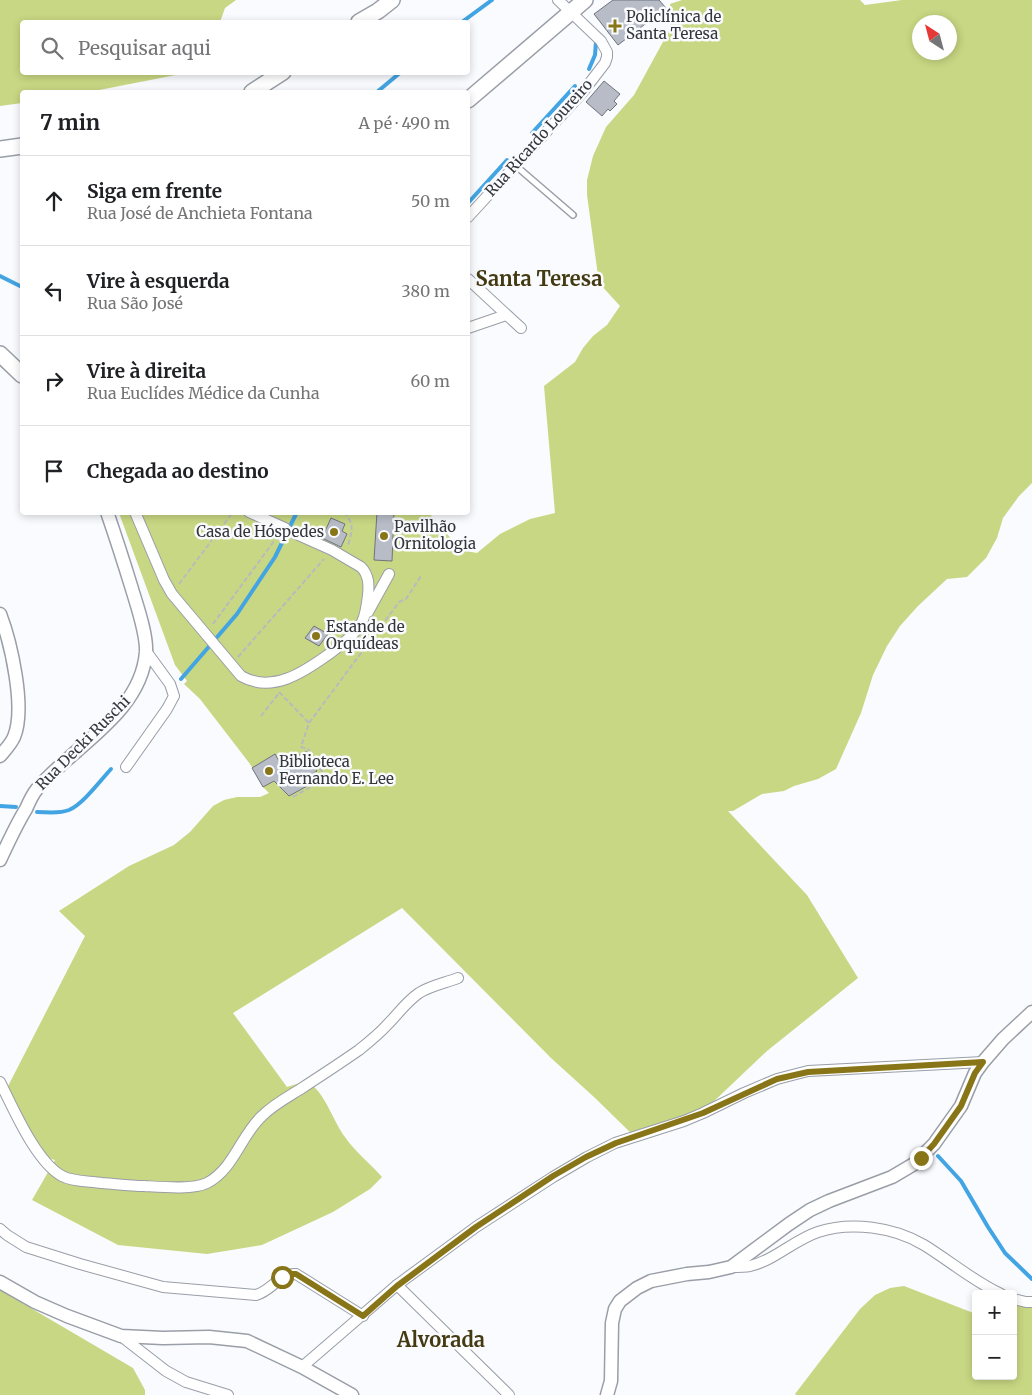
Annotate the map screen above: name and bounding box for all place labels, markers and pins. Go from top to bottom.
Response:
place label: Policlínica de Santa Teresa [626,7,721,43]
marker: Policlínica de Santa Teresa [608,19,622,33]
place label: Pavilhão Ornitologia [394,517,476,553]
place label: Casa de Hóspedes [196,522,324,541]
marker: Casa de Hóspedes [328,526,340,538]
marker: Pavilhão Ornitologia [378,530,390,542]
place label: Estande de Orquídeas [326,617,405,653]
marker: Estande de Orquídeas [310,630,322,642]
place label: Biblioteca Fernando E. Lee [279,752,394,788]
marker: Biblioteca Fernando E. Lee [263,765,275,777]

